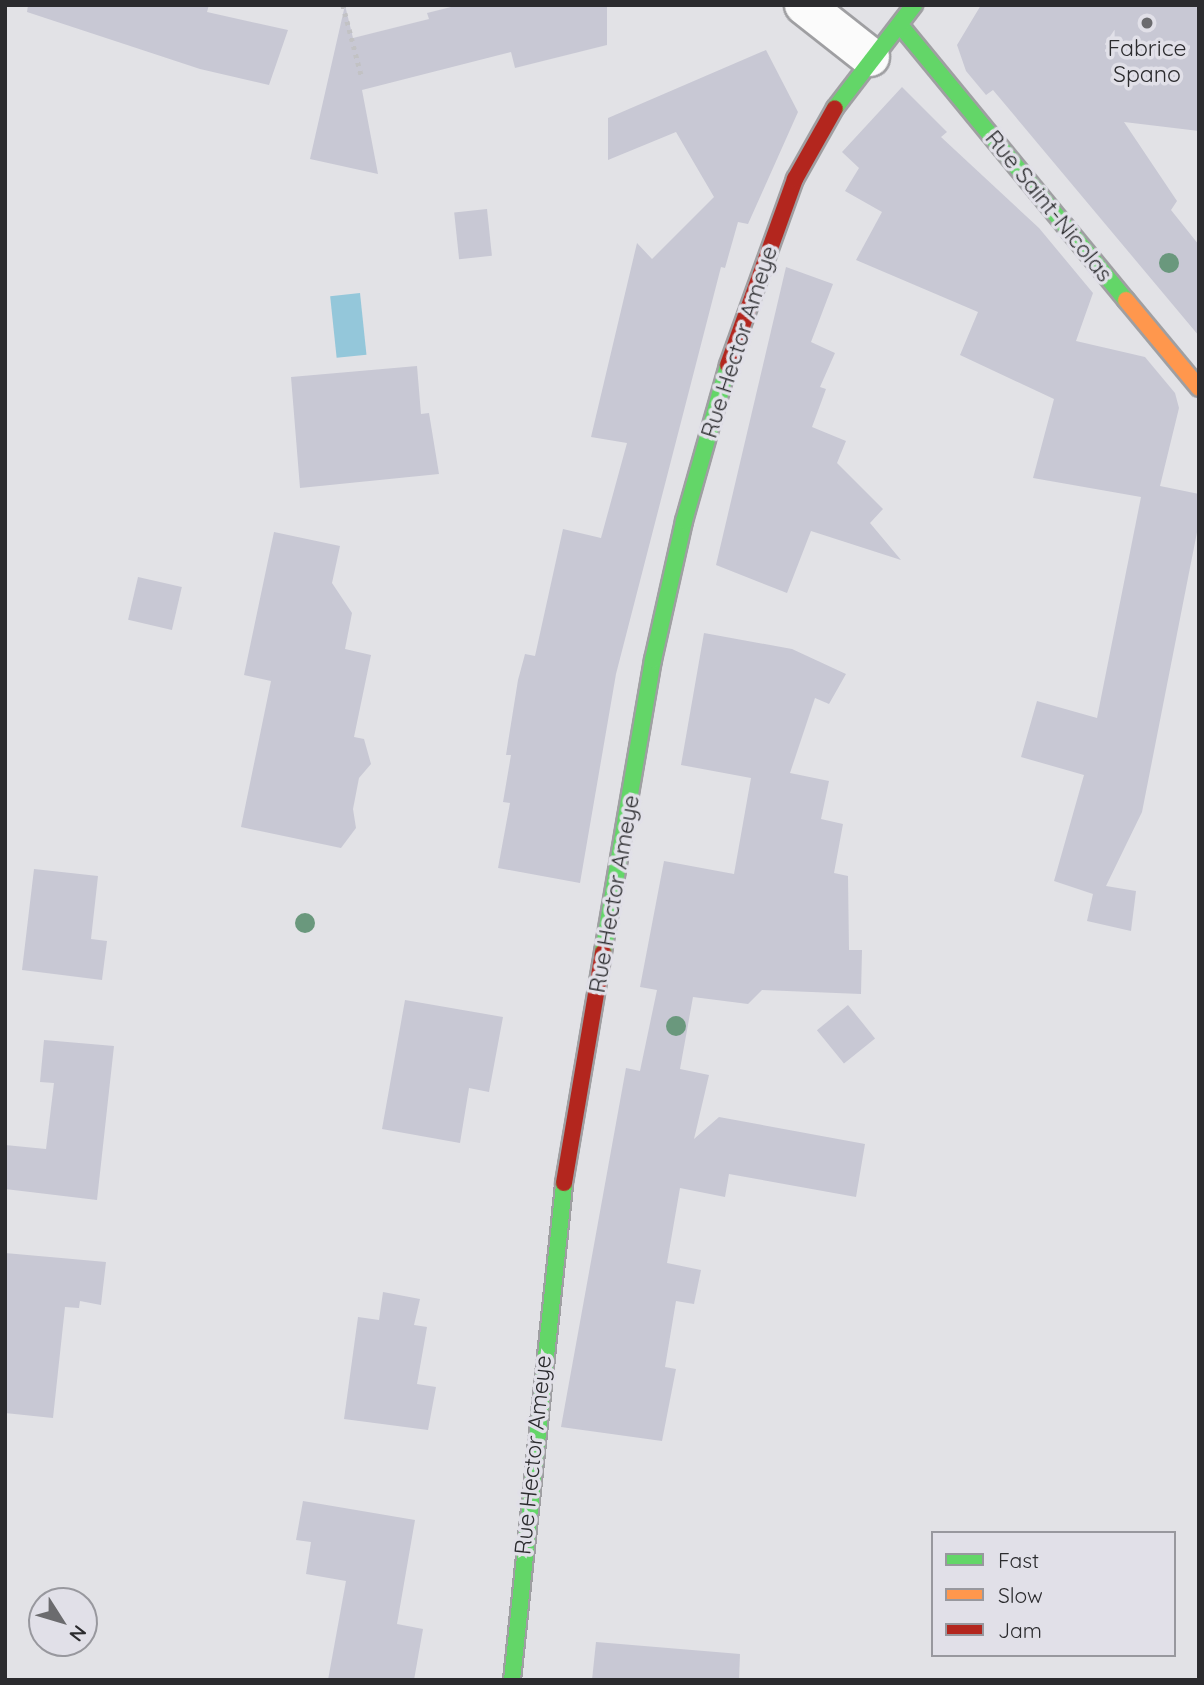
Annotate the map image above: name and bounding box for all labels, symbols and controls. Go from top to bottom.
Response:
marker: Fabrice Spano [1139,15,1155,31]
place label: Fabrice Spano [1107,34,1187,88]
street label: Rue Saint-Nicolas [979,125,1119,287]
street label: Rue Hector Ameye [695,242,783,442]
street label: Rue Hector Ameye [583,793,645,995]
street label: Rue Hector Ameye [509,1354,557,1556]
legend [931,1531,1176,1657]
text: Fast [998,1547,1039,1573]
text: Slow [998,1582,1043,1608]
north arrow [28,1587,98,1657]
text: Jam [998,1617,1042,1643]
text: N [64,1621,92,1646]

